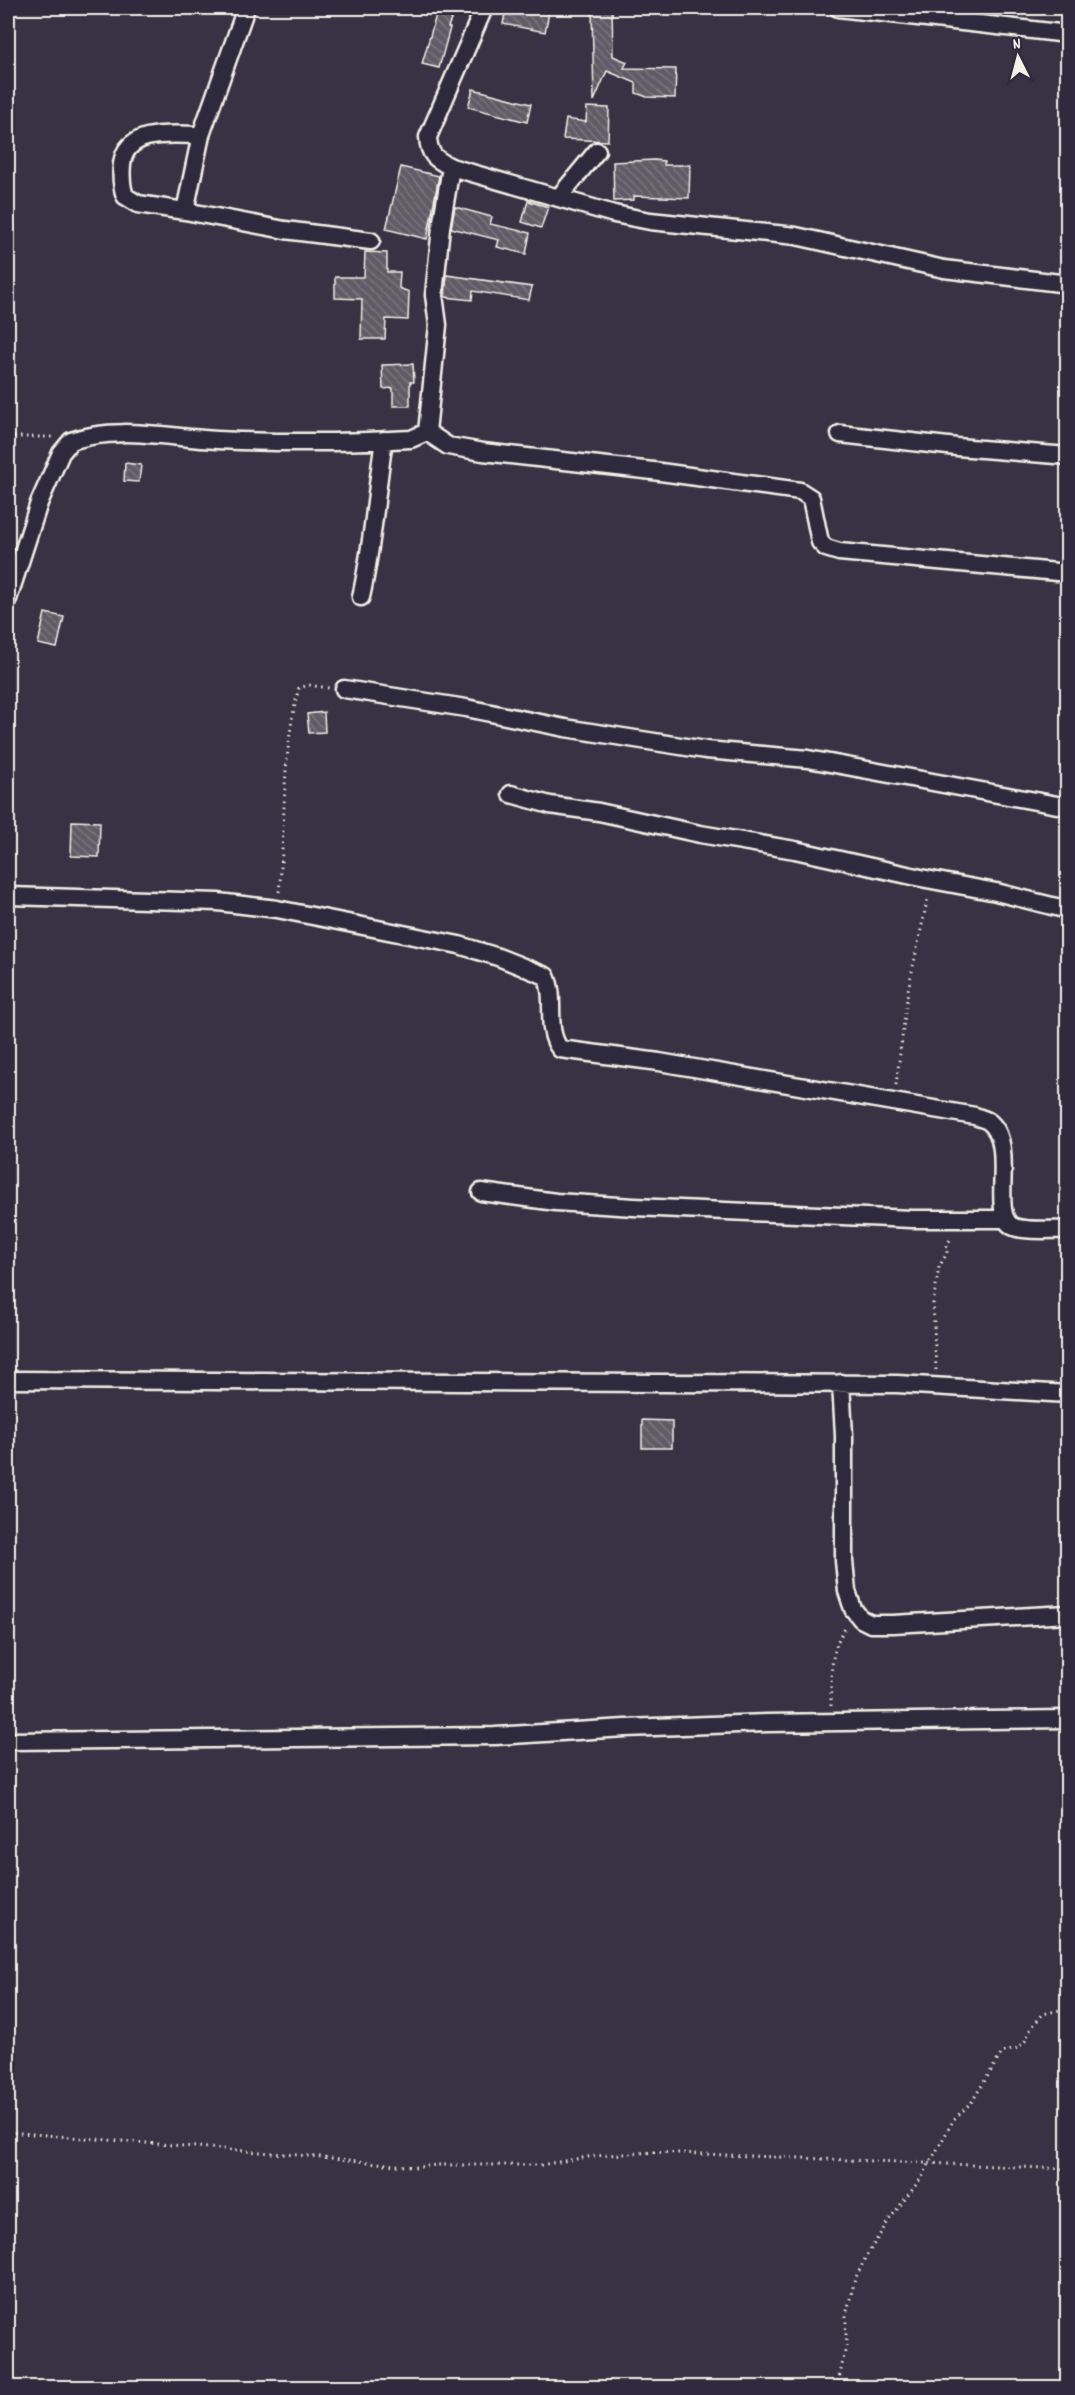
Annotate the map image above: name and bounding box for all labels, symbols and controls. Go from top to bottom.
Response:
north arrow [988,27,1048,87]
text: N [1012,33,1022,56]

